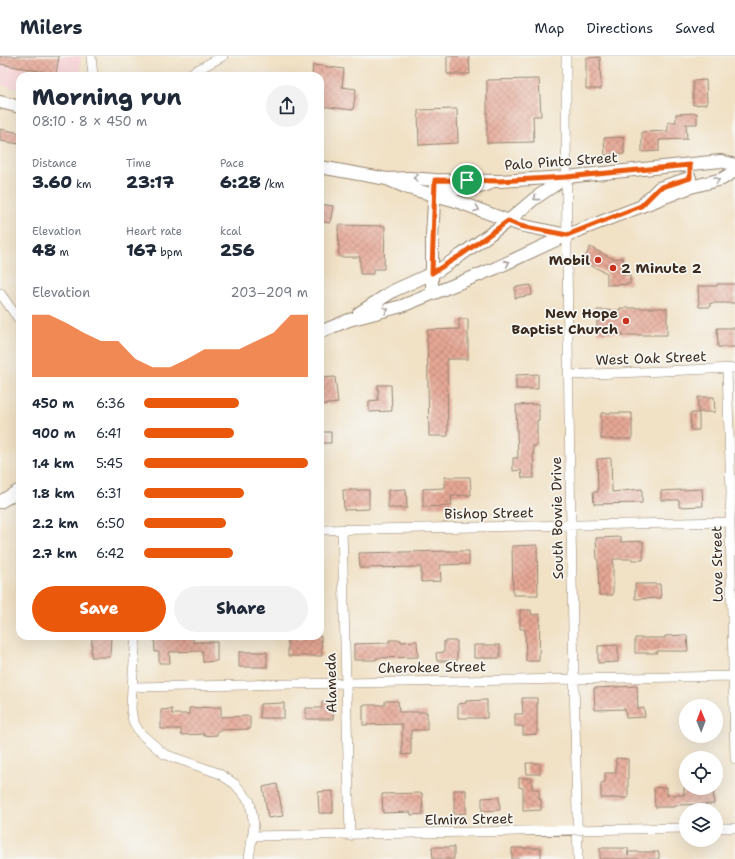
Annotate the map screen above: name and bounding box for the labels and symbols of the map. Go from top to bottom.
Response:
street label: Palo Pinto Street [504,148,618,174]
pin [450,163,484,197]
one-way arrow [413,174,419,183]
one-way arrow [714,176,721,185]
one-way arrow [533,193,540,201]
one-way arrow [474,205,481,213]
place label: Mobil [549,251,590,269]
marker: Mobil [593,255,603,265]
place label: 2 Minute 2 [621,259,702,277]
one-way arrow [503,260,511,268]
marker: 2 Minute 2 [608,263,618,273]
place label: New Hope Baptist Church [512,304,618,338]
one-way arrow [383,306,390,315]
marker: New Hope Baptist Church [621,316,631,326]
street label: West Oak Street [595,347,707,369]
street label: South Bowie Drive [547,456,567,580]
street label: Bishop Street [444,503,534,523]
street label: Love Street [707,525,727,603]
street label: Alameda [321,652,341,713]
street label: Cherokee Street [378,657,486,677]
north arrow [679,699,723,743]
street label: Elmira Street [424,809,514,829]

